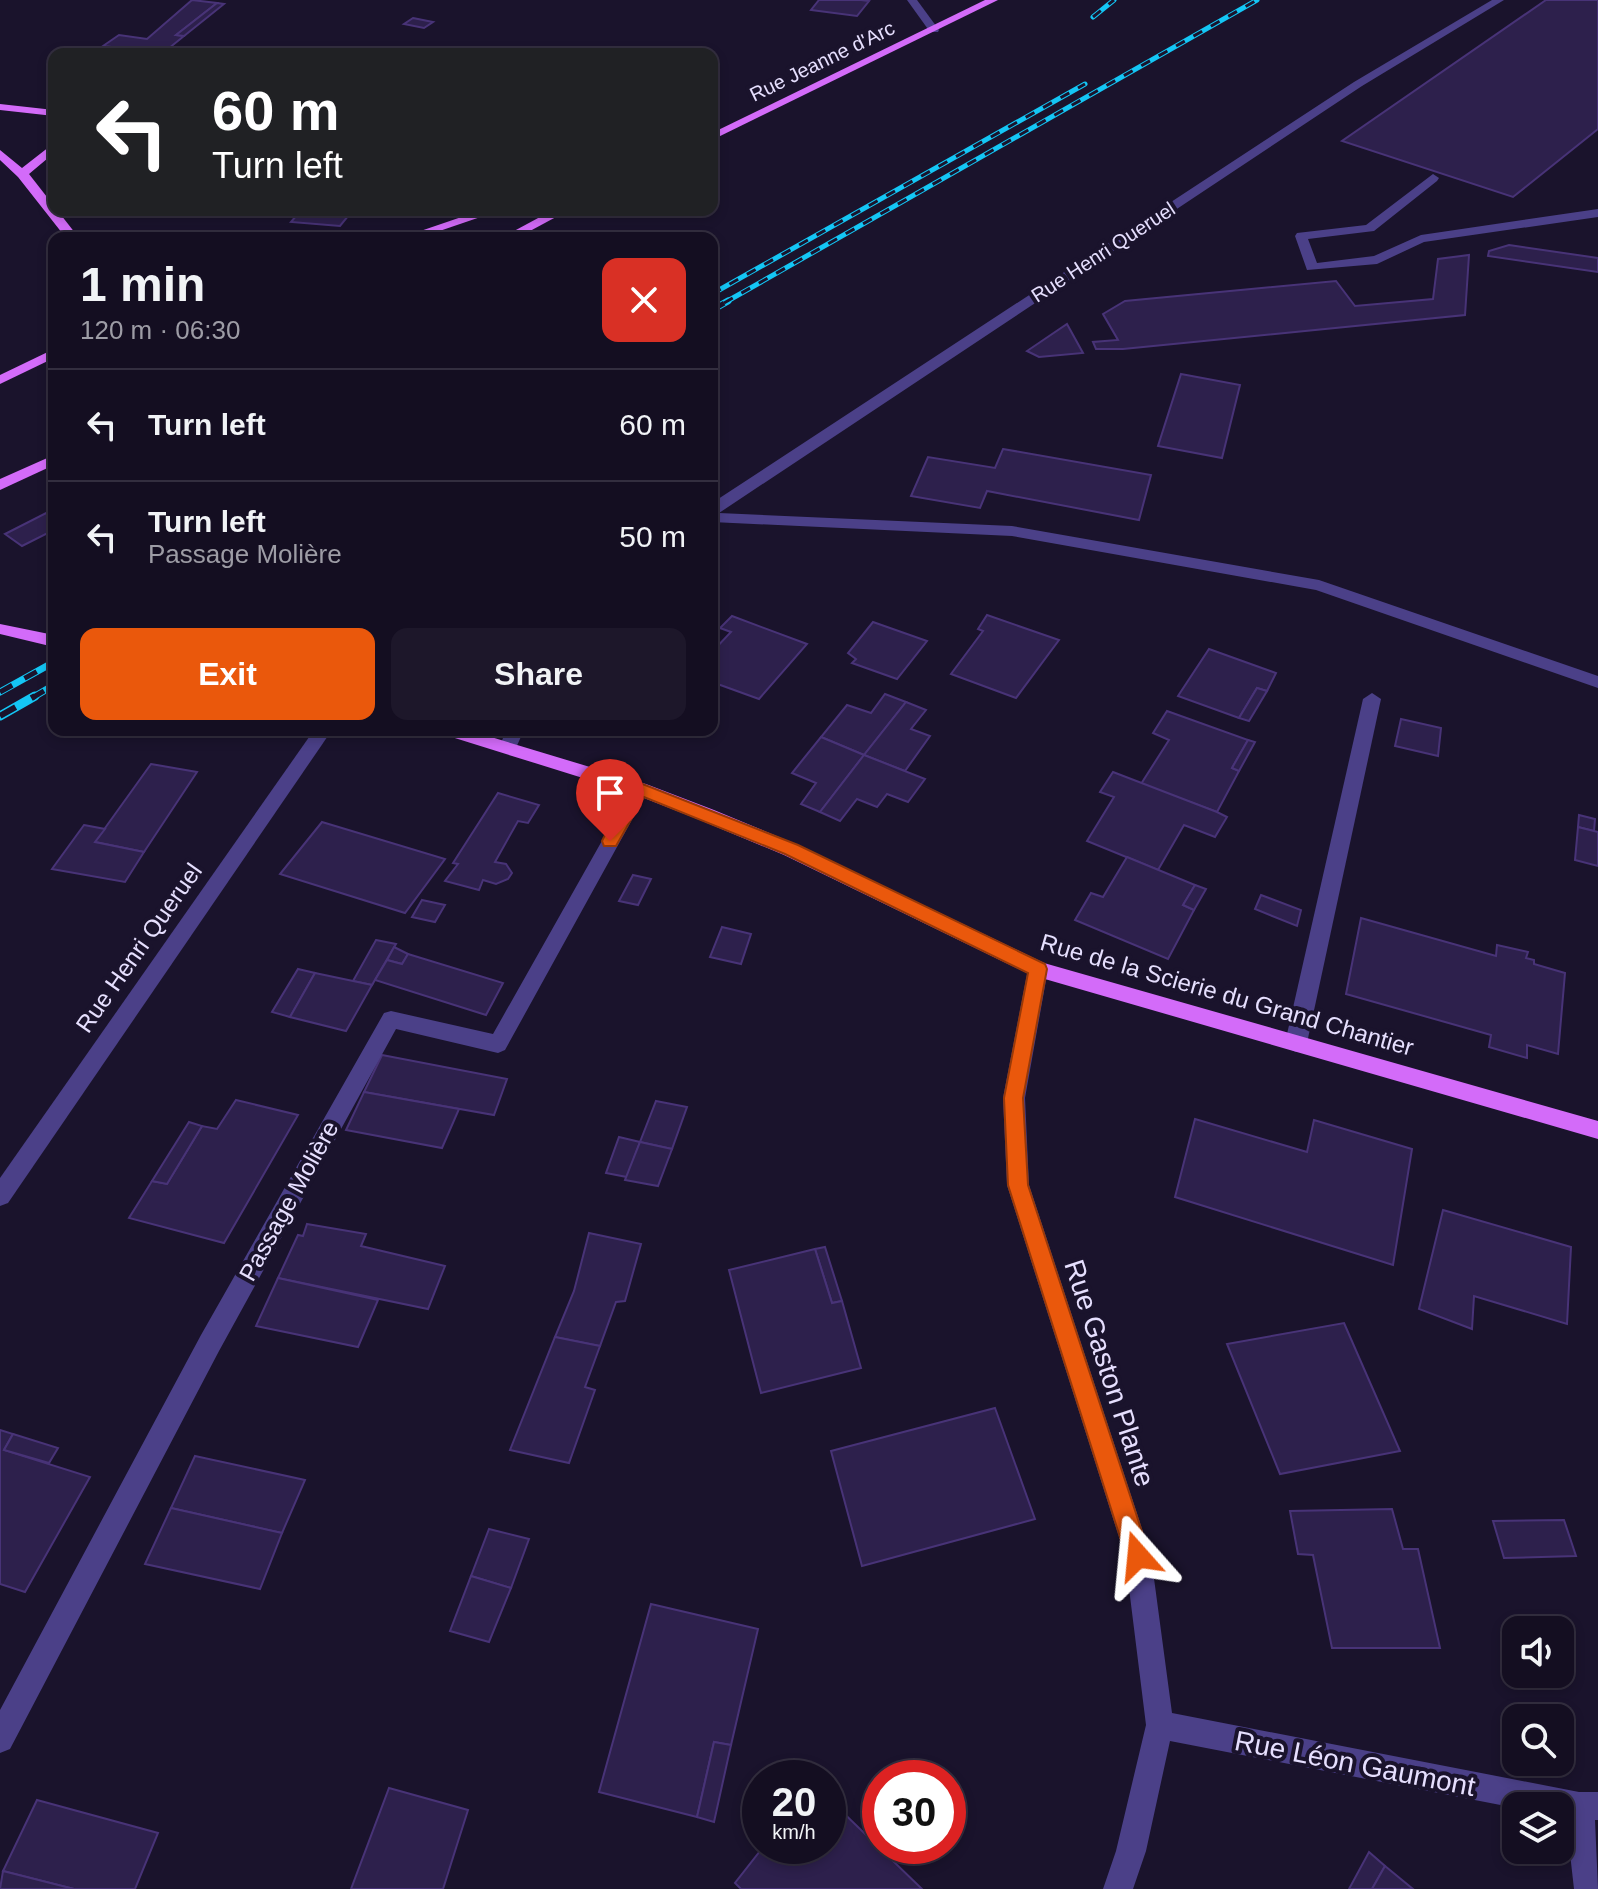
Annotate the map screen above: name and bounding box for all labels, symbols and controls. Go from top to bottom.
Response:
street label: Rue Jeanne d'Arc [746,16,898,106]
text: 60 m [212,79,340,142]
icon: left [80,80,184,184]
text: Turn left [212,145,343,186]
street label: Rue Henri Queruel [1027,197,1179,307]
text: 1 min [80,258,205,311]
button: close [602,258,686,342]
text: 120 m · 06:30 [80,315,240,345]
icon: left [80,403,124,447]
text: Turn left [148,408,266,441]
text: 60 m [619,408,686,441]
text: Turn left [148,505,266,538]
icon: left [80,515,124,559]
text: 50 m [619,520,686,553]
text: Passage Molière [148,539,342,569]
button: Exit [80,628,375,720]
button: Share [391,628,686,720]
pin [576,759,644,841]
icon: arrive [588,771,632,815]
street label: Rue Henri Queruel [70,858,207,1037]
street label: Rue de la Scierie du Grand Chantier [1037,928,1417,1061]
street label: Passage Molière [233,1116,344,1285]
street label: Rue Gaston Plante [1058,1256,1161,1490]
position arrow [1096,1514,1180,1598]
map controls [1502,1616,1574,1864]
button: sound [1502,1616,1574,1688]
button: search [1502,1704,1574,1776]
street label: Rue Léon Gaumont [1232,1725,1478,1802]
speed limit sign: 30 [862,1760,966,1864]
text: 20 [772,1780,816,1824]
button: layers [1502,1792,1574,1864]
text: km/h [772,1821,816,1843]

